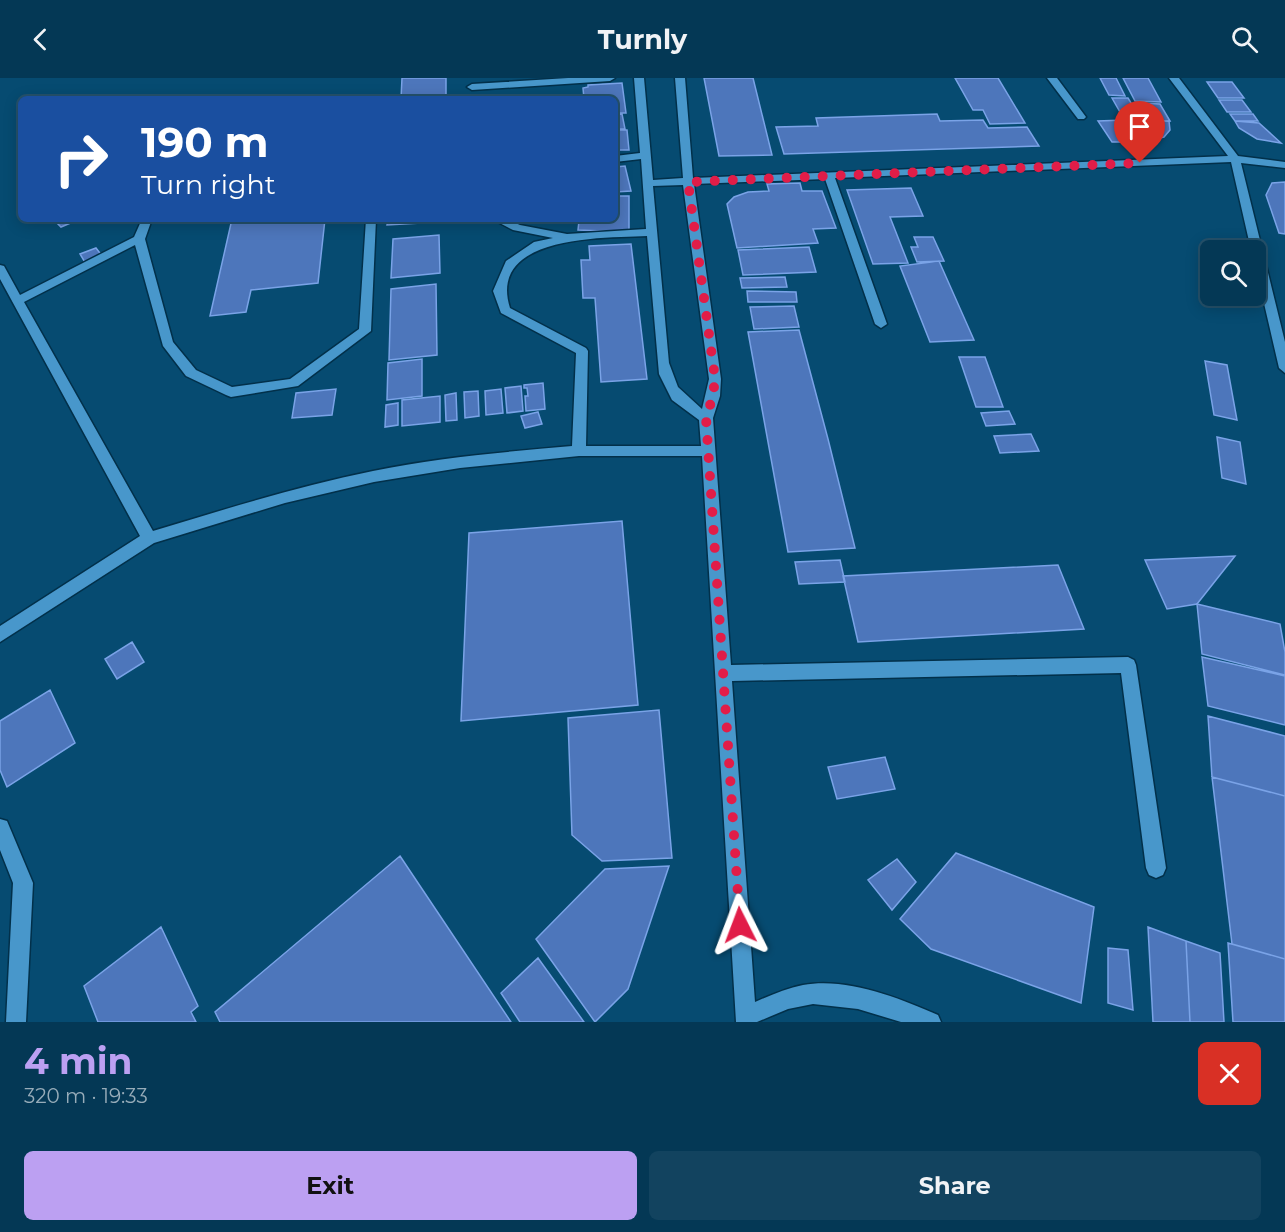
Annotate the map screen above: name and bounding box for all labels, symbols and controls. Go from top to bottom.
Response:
icon: back [24,23,57,56]
text: Turnly [598,23,687,56]
icon: search [1228,23,1261,56]
pin [1114,101,1165,163]
icon: arrive [1123,110,1156,143]
text: 190 m [141,116,269,168]
icon: right [42,120,120,198]
text: Turn right [141,168,276,201]
map controls [1200,240,1266,306]
button: search [1200,240,1266,306]
position arrow [708,893,772,957]
text: 4 min [24,1039,132,1083]
button: close [1198,1042,1261,1105]
text: 320 m · 19:33 [24,1084,148,1108]
button: Exit [24,1151,637,1220]
button: Share [649,1151,1261,1220]

